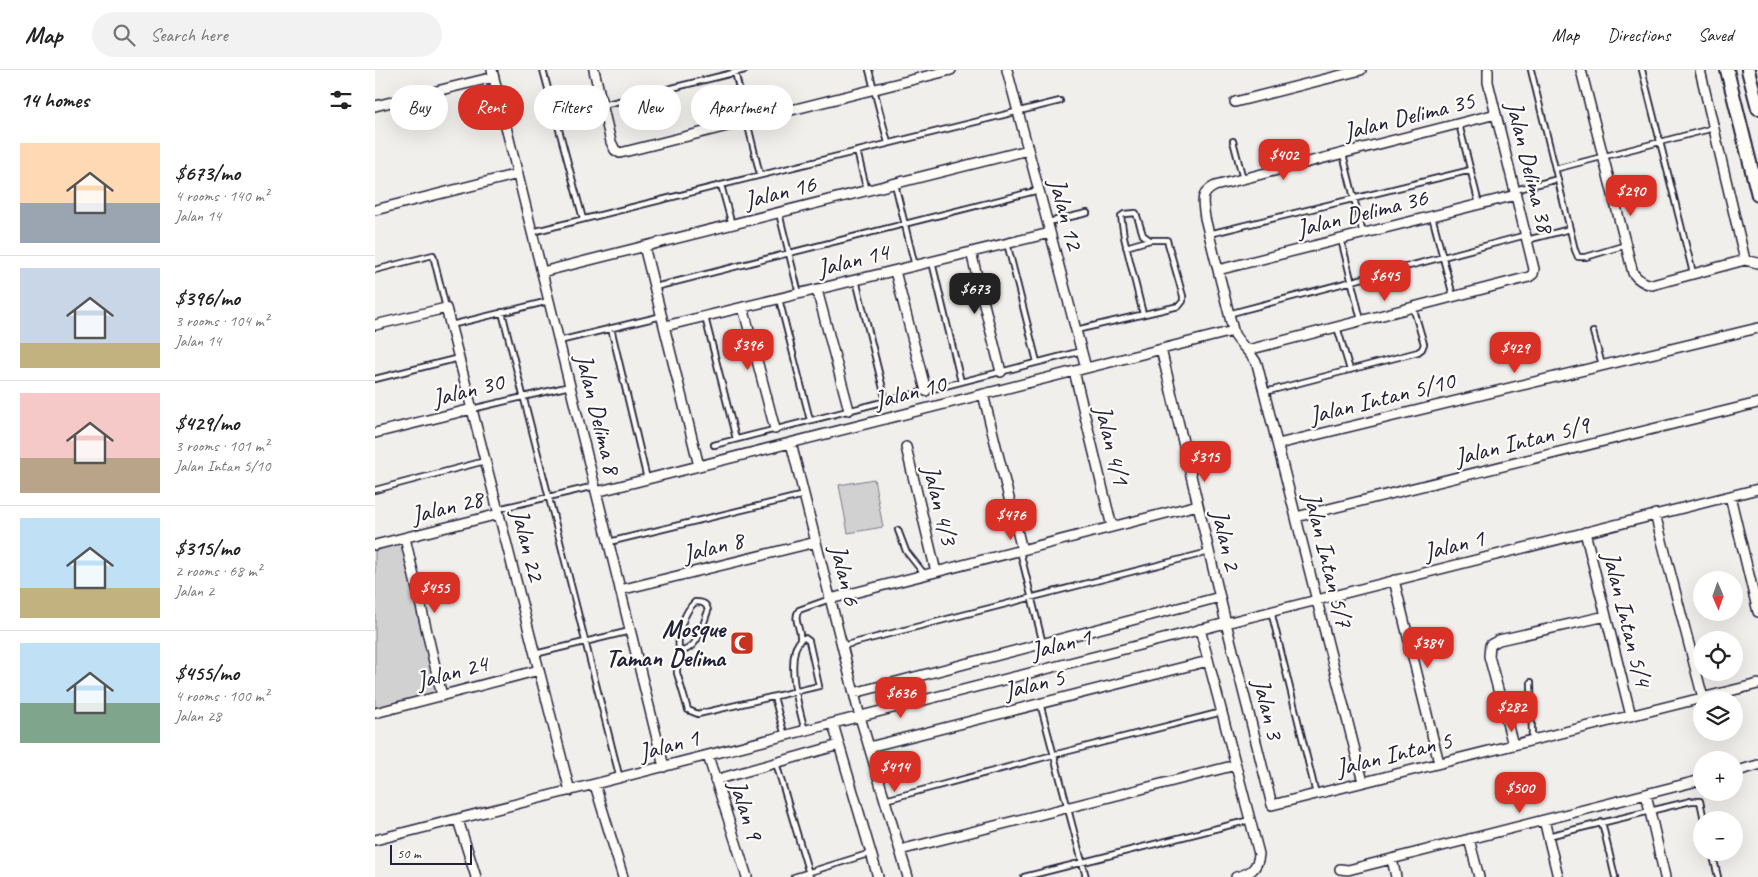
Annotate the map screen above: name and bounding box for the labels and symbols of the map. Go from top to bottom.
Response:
street label: Jalan Delima 35 [1339,84,1480,148]
street label: Jalan Delima 38 [1498,97,1562,239]
pin: $402 [1254,138,1314,181]
street label: Jalan 16 [740,168,820,217]
street label: Jalan 12 [1041,174,1091,255]
pin: $290 [1601,174,1661,217]
street label: Jalan Delima 36 [1292,181,1432,245]
street label: Jalan 14 [813,235,895,285]
pin: $645 [1355,260,1415,302]
pin: $673 [945,272,1005,315]
pin: $396 [718,328,778,371]
pin: $429 [1485,332,1545,374]
street label: Jalan Delima 8 [567,350,629,480]
street label: Jalan Intan 5/10 [1305,364,1460,432]
street label: Jalan 30 [428,365,509,415]
street label: Jalan 10 [870,367,951,417]
street label: Jalan 4/1 [1086,401,1138,490]
street label: Jalan Intan 5/9 [1450,408,1594,473]
pin: $315 [1175,440,1235,483]
street label: Jalan 4/3 [914,461,966,550]
street label: Jalan 28 [407,482,489,532]
street label: Jalan Intan 5/7 [1296,488,1361,632]
pin: $476 [981,498,1041,541]
street label: Jalan 22 [503,505,553,586]
street label: Jalan 2 [1203,506,1249,575]
street label: Jalan 1 [1419,522,1489,568]
street label: Jalan 8 [678,523,749,570]
street label: Jalan 6 [822,540,868,609]
street label: Jalan Intan 5/4 [1595,547,1660,692]
north arrow [1693,571,1743,621]
pin: $455 [405,572,465,614]
place label: Mosque Taman Delima [606,613,727,674]
street label: Jalan 1 [1026,621,1096,667]
pin: $384 [1398,626,1458,669]
mosque icon: Mosque Taman Delima [729,630,755,656]
street label: Jalan 24 [412,646,494,697]
street label: Jalan 5 [999,661,1069,707]
street label: Jalan 3 [1245,674,1291,744]
pin: $636 [871,676,931,719]
pin: $282 [1482,690,1542,733]
street label: Jalan 1 [634,721,704,769]
street label: Jalan Intan 5 [1332,724,1457,784]
pin: $414 [865,750,925,793]
pin: $500 [1490,772,1550,814]
street label: Jalan 9 [721,775,771,846]
scale bar [390,842,473,865]

